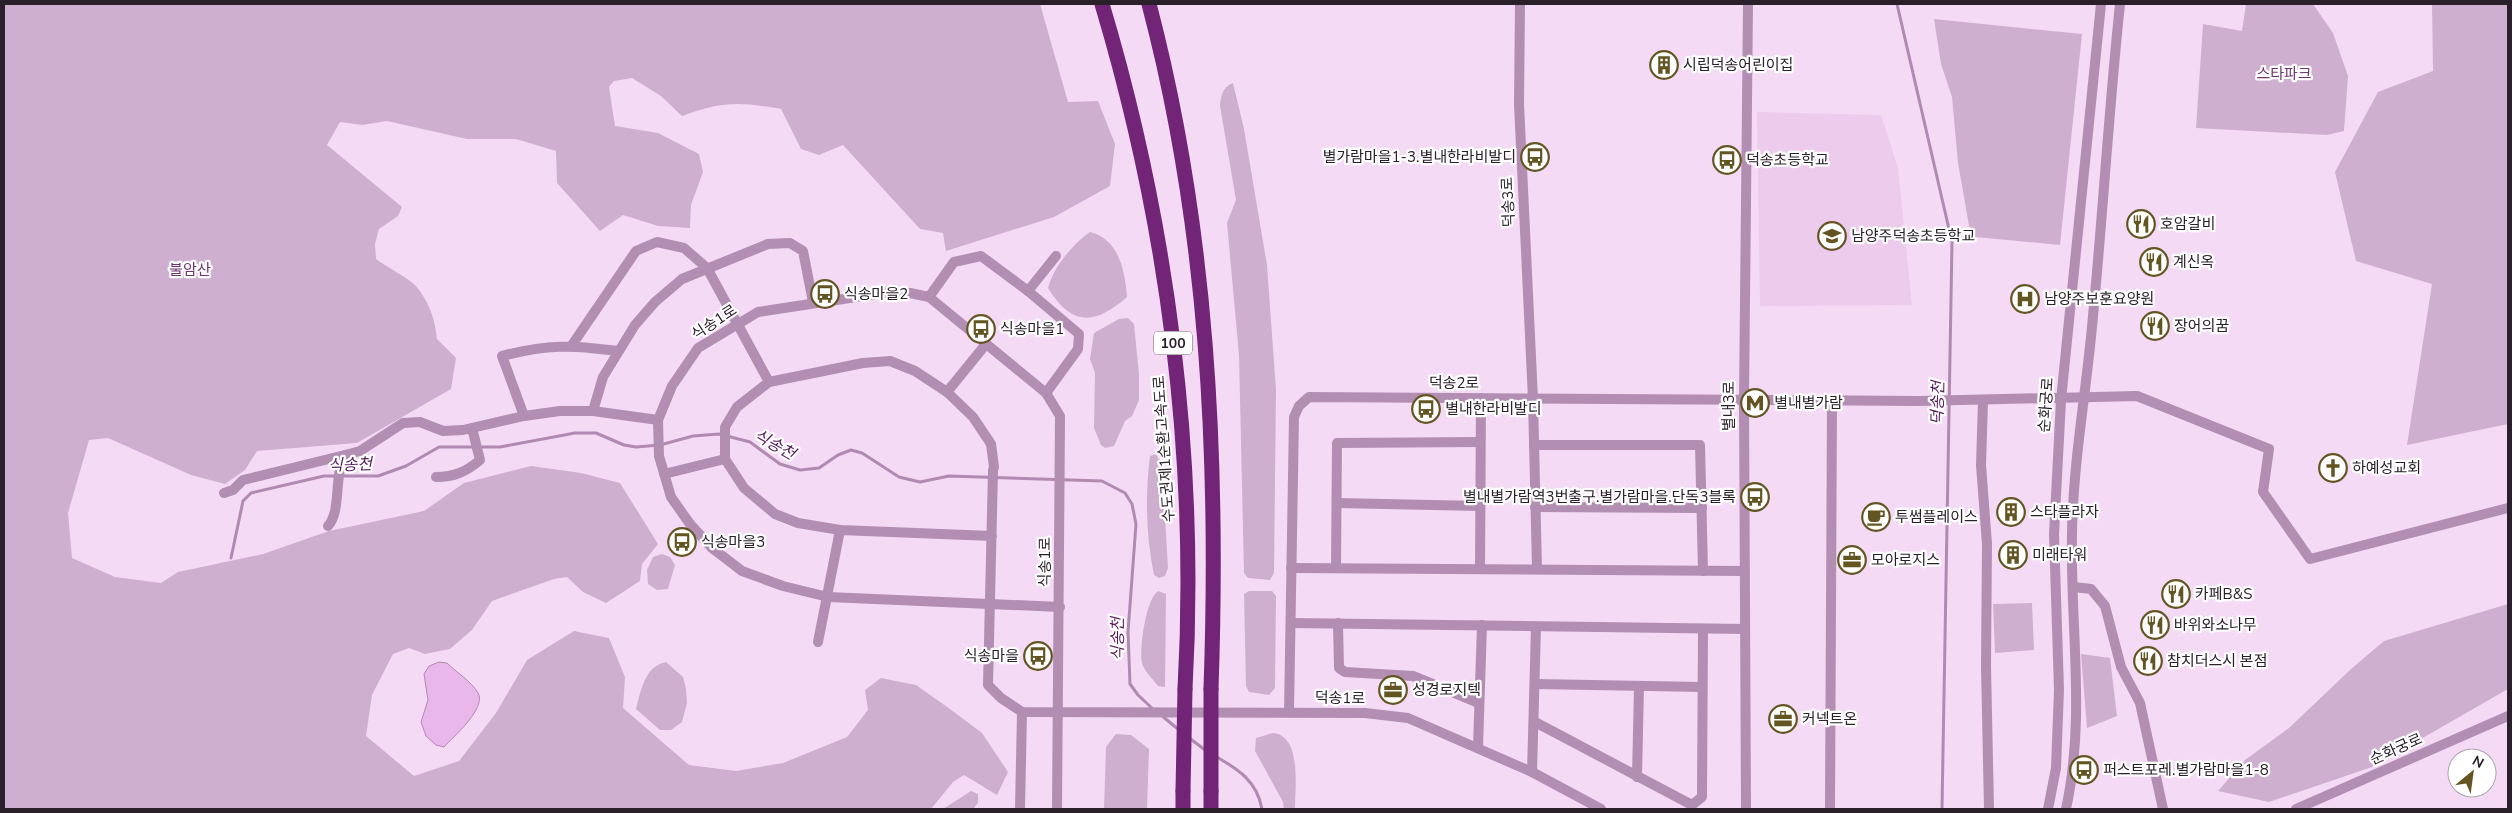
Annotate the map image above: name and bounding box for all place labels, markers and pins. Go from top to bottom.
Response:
building icon: 시립덕송어린이집 [1649,50,1679,80]
place label: 시립덕송어린이집 [1683,55,1793,75]
bus stop icon: 별가람마을1-3.별내한라비발디 [1520,142,1550,172]
bus stop icon: 덕송초등학교 [1712,145,1742,175]
place label: 별가람마을1-3.별내한라비발디 [1323,147,1516,167]
place label: 덕송초등학교 [1746,150,1829,170]
restaurant icon: 호암갈비 [2126,209,2156,239]
place label: 호암갈비 [2160,214,2215,234]
school or university icon: 남양주덕송초등학교 [1817,221,1847,251]
place label: 남양주덕송초등학교 [1851,226,1975,246]
restaurant icon: 계신옥 [2139,247,2169,277]
place label: 계신옥 [2173,252,2214,272]
bus stop icon: 식송마을2 [810,279,840,309]
place label: 식송마을2 [844,284,908,304]
hospital icon: 남양주보훈요양원 [2010,284,2040,314]
place label: 남양주보훈요양원 [2044,289,2154,309]
restaurant icon: 장어의꿈 [2140,311,2170,341]
bus stop icon: 식송마을1 [966,314,996,344]
place label: 장어의꿈 [2174,316,2229,336]
place label: 식송마을1 [1000,319,1064,339]
metro station icon: 별내별가람 [1740,388,1770,418]
place label: 별내별가람 [1774,393,1843,413]
bus stop icon: 별내한라비발디 [1411,394,1441,424]
place label: 별내한라비발디 [1445,399,1542,419]
church icon: 하예성교회 [2318,453,2348,483]
place label: 하예성교회 [2352,458,2421,478]
bus stop icon: 별내별가람역3번출구.별가람마을.단독3블록 [1740,482,1770,512]
place label: 별내별가람역3번출구.별가람마을.단독3블록 [1463,487,1736,507]
building icon: 스타플라자 [1996,497,2026,527]
cafe icon: 투썸플레이스 [1861,502,1891,532]
place label: 스타플라자 [2030,502,2099,522]
place label: 투썸플레이스 [1895,507,1978,527]
bus stop icon: 식송마을3 [667,527,697,557]
place label: 식송마을3 [701,532,765,552]
building icon: 미래타워 [1998,540,2028,570]
office icon: 모아로지스 [1837,545,1867,575]
place label: 미래타워 [2032,545,2087,565]
place label: 모아로지스 [1871,550,1940,570]
restaurant icon: 카페B&S [2161,579,2191,609]
place label: 카페B&S [2195,584,2252,604]
restaurant icon: 바위와소나무 [2140,610,2170,640]
place label: 바위와소나무 [2174,615,2257,635]
bus stop icon: 식송마을 [1023,641,1053,671]
place label: 식송마을 [964,646,1019,666]
restaurant icon: 참치더스시 본점 [2133,646,2163,676]
place label: 참치더스시 본점 [2167,651,2267,671]
office icon: 성경로지텍 [1378,675,1408,705]
place label: 성경로지텍 [1412,680,1481,700]
office icon: 커넥트온 [1768,704,1798,734]
place label: 커넥트온 [1802,709,1857,729]
bus stop icon: 퍼스트포레.별가람마을1-8 [2069,755,2099,785]
place label: 퍼스트포레.별가람마을1-8 [2103,760,2269,780]

